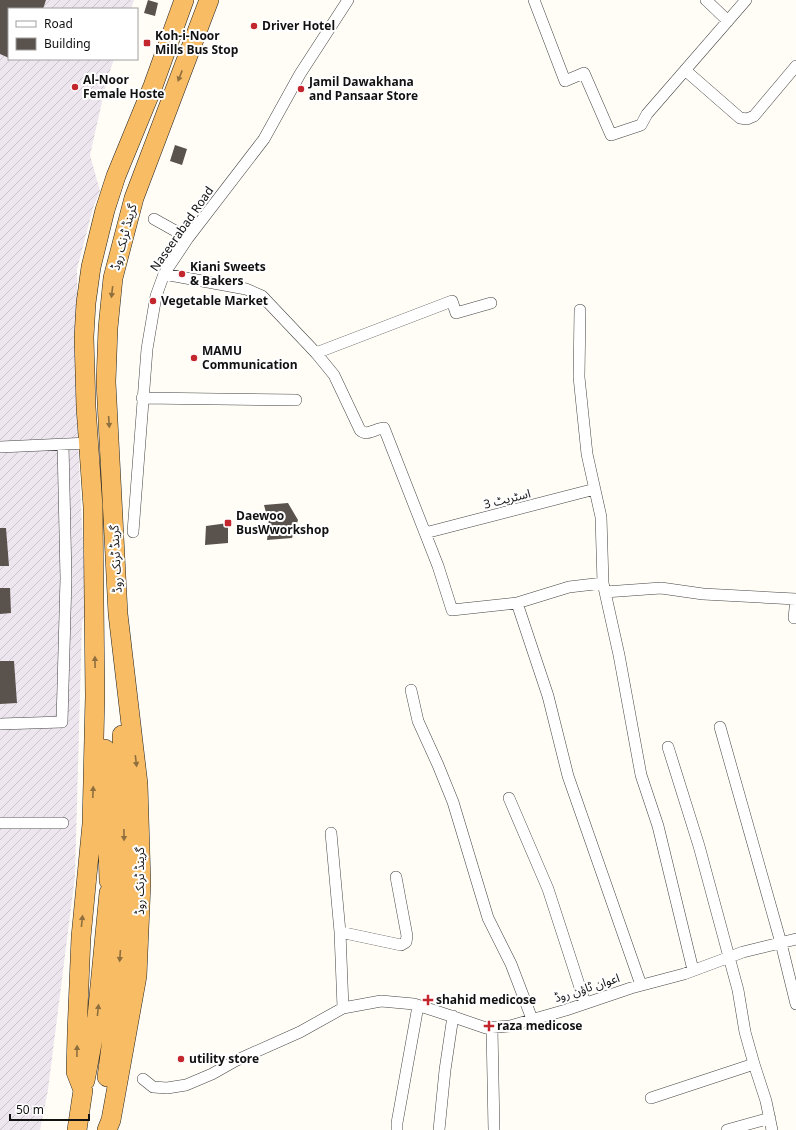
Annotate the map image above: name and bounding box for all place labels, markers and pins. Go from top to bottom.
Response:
place label: Driver Hotel [262,14,335,39]
marker: Driver Hotel [249,21,259,31]
place label: Koh-i-Noor Mills Bus Stop [155,24,239,63]
marker: Koh-i-Noor Mills Bus Stop [142,38,152,48]
place label: Al-Noor Female Hoste [83,68,164,107]
place label: Jamil Dawakhana and Pansaar Store [308,70,418,109]
marker: Al-Noor Female Hoste [70,82,80,92]
marker: Jamil Dawakhana and Pansaar Store [296,84,306,94]
place label: Kiani Sweets & Bakers [190,255,266,294]
marker: Kiani Sweets & Bakers [177,269,187,279]
place label: Vegetable Market [161,289,268,314]
marker: Vegetable Market [148,296,158,306]
place label: MAMU Communication [202,339,298,378]
marker: MAMU Communication [189,353,199,363]
place label: Daewoo BusWworkshop [236,504,329,543]
marker: Daewoo BusWworkshop [223,518,233,528]
place label: shahid medicose [436,988,536,1013]
marker: shahid medicose [423,995,433,1005]
place label: raza medicose [497,1014,582,1039]
marker: raza medicose [484,1021,494,1031]
place label: utility store [189,1047,259,1072]
marker: utility store [176,1054,186,1064]

